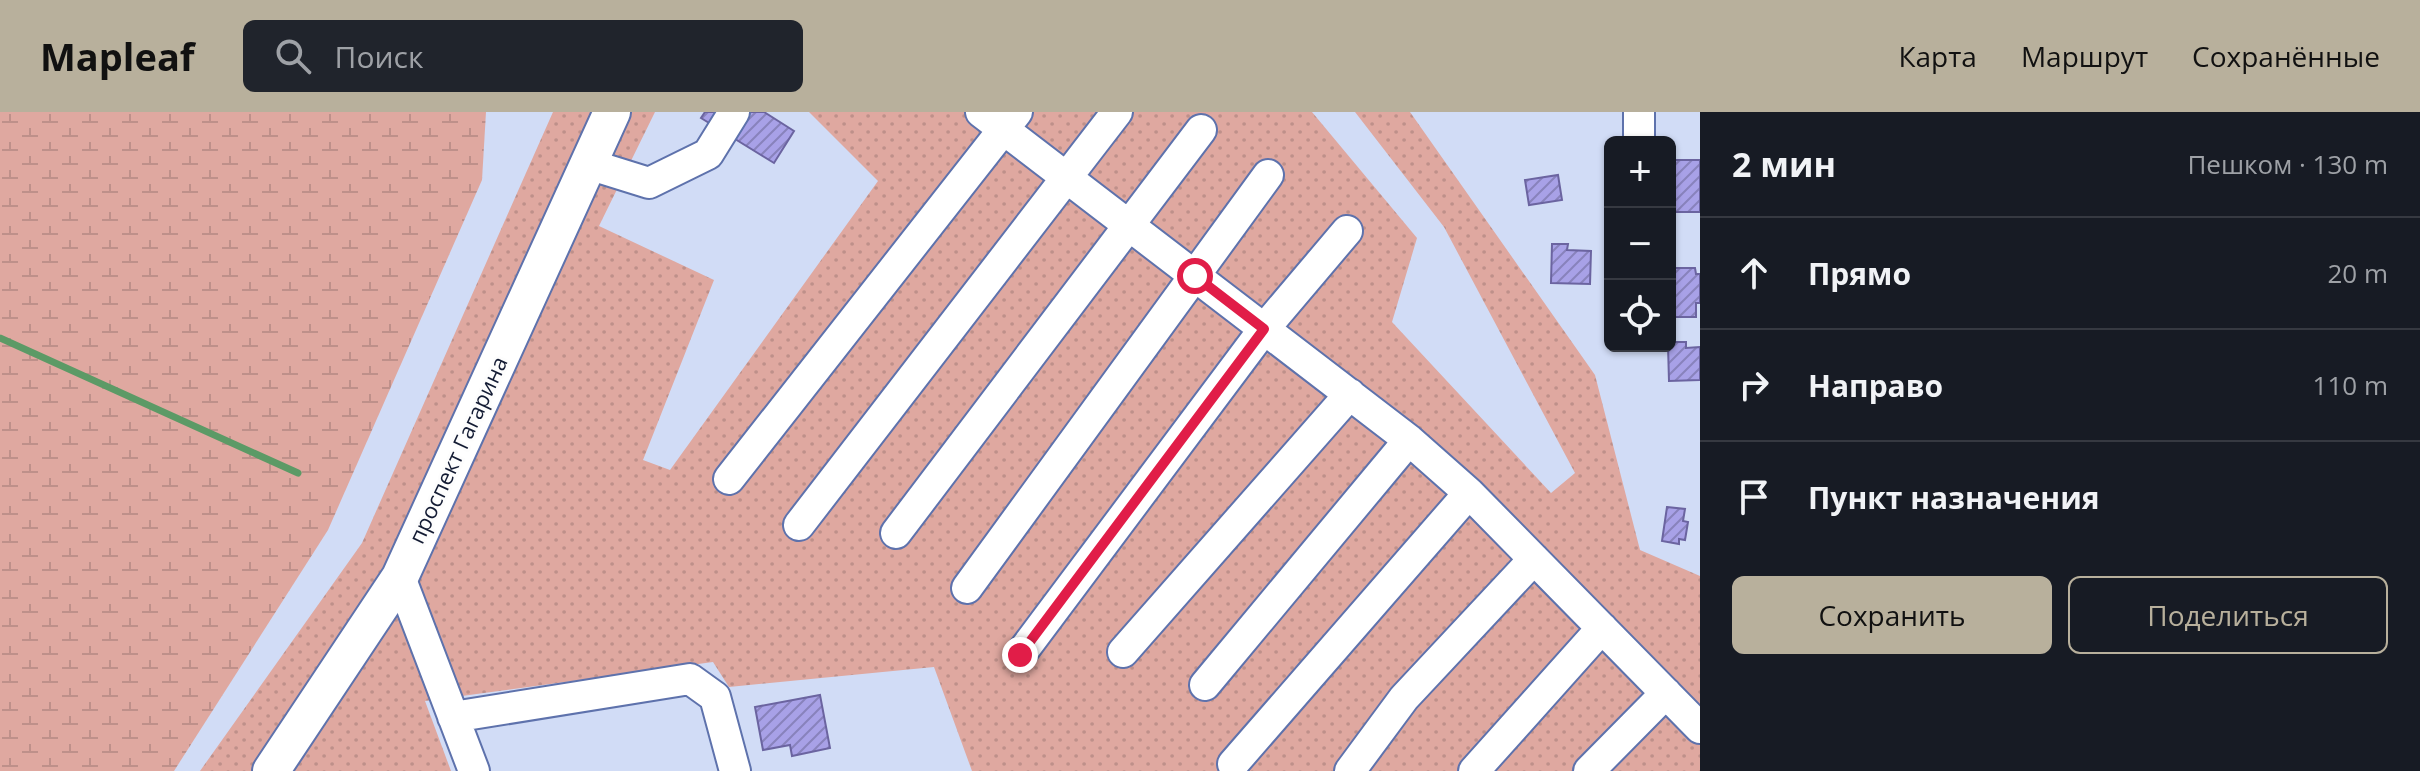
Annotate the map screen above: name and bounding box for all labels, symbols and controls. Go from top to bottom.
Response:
search box [243,20,803,92]
text: Mapleaf [40,30,195,82]
icon: search [271,34,315,78]
text: Поиск [335,36,423,77]
text: Карта [1898,37,1977,75]
text: Маршрут [2021,37,2148,75]
text: Сохранённые [2192,37,2380,75]
map controls [1604,136,1676,352]
button: + [1604,136,1676,208]
text: 2 мин [1732,141,1836,187]
text: Пешком · 130 m [2187,146,2388,182]
button: − [1604,208,1676,280]
icon: ahead [1732,251,1776,295]
text: Прямо [1808,253,1911,294]
text: 20 m [2327,255,2388,291]
route start [1177,258,1213,294]
button: locate [1604,280,1676,352]
street label: проспект Гагарина [401,351,514,548]
icon: right [1732,363,1776,407]
text: Направо [1808,365,1943,406]
text: 110 m [2313,367,2388,403]
icon: arrive [1732,475,1776,519]
text: Пункт назначения [1808,477,2100,518]
button: Сохранить [1732,576,2052,654]
button: Поделиться [2068,576,2388,654]
route end [1002,637,1038,673]

